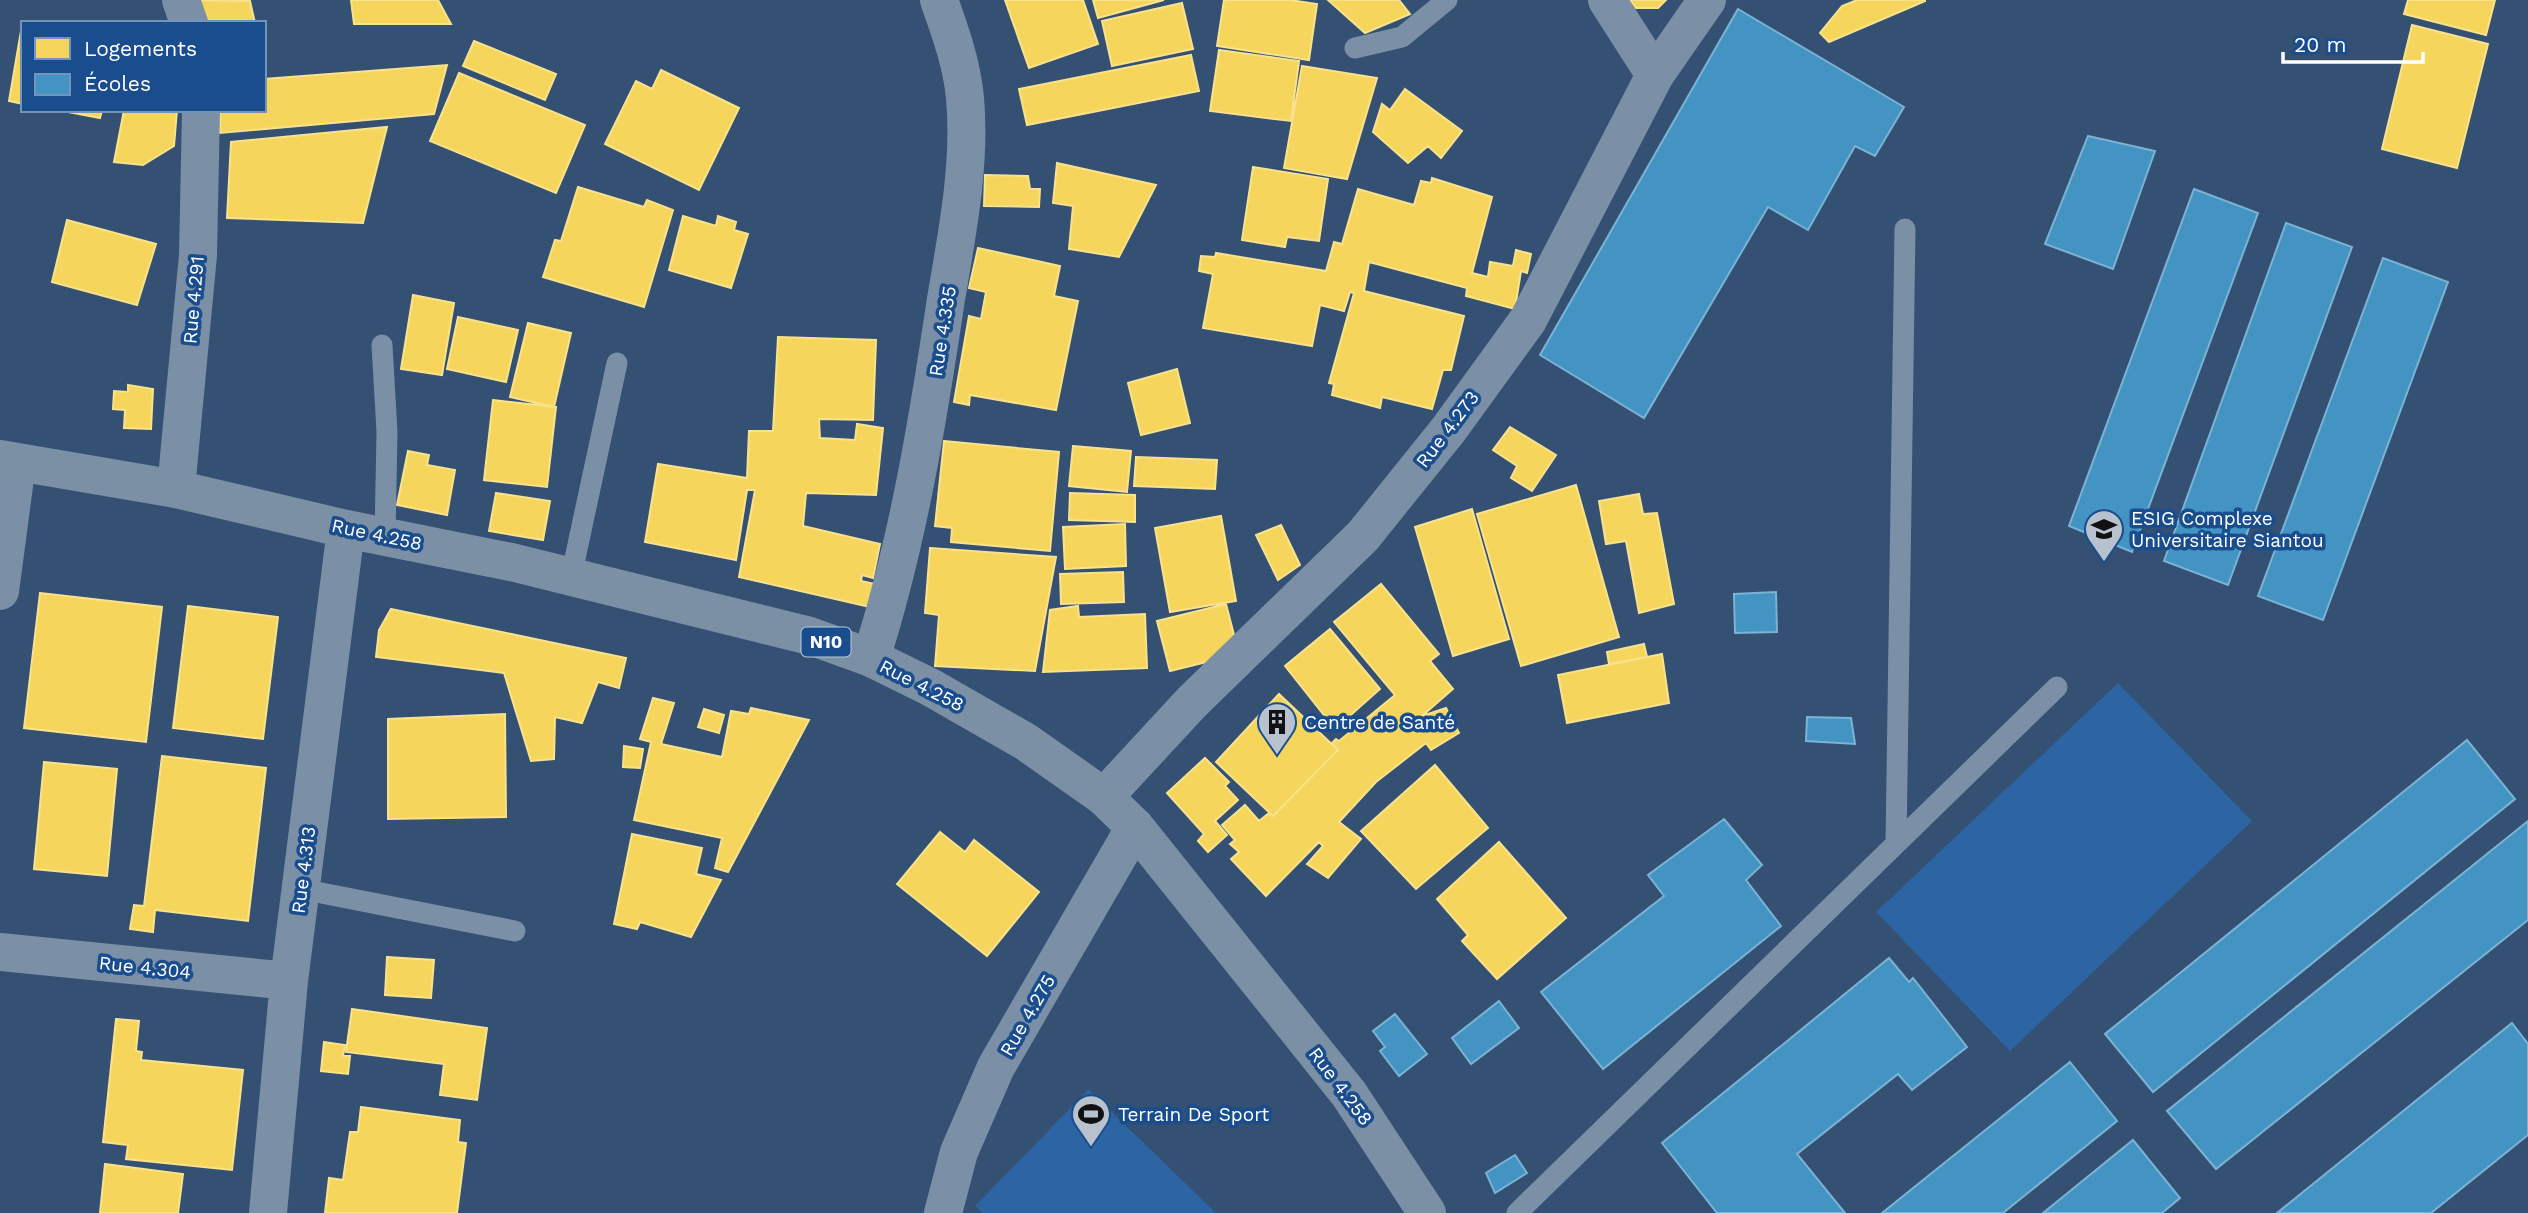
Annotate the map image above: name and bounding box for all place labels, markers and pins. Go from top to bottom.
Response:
place label: ESIG Complexe Universitaire Siantou [2131,507,2324,552]
school or university icon: ESIG Complexe Universitaire Siantou [2083,508,2125,563]
building icon: Centre de Santé [1256,701,1298,756]
place label: Centre de Santé [1304,711,1455,734]
sports icon: Terrain De Sport [1070,1093,1112,1148]
place label: Terrain De Sport [1118,1103,1269,1126]

